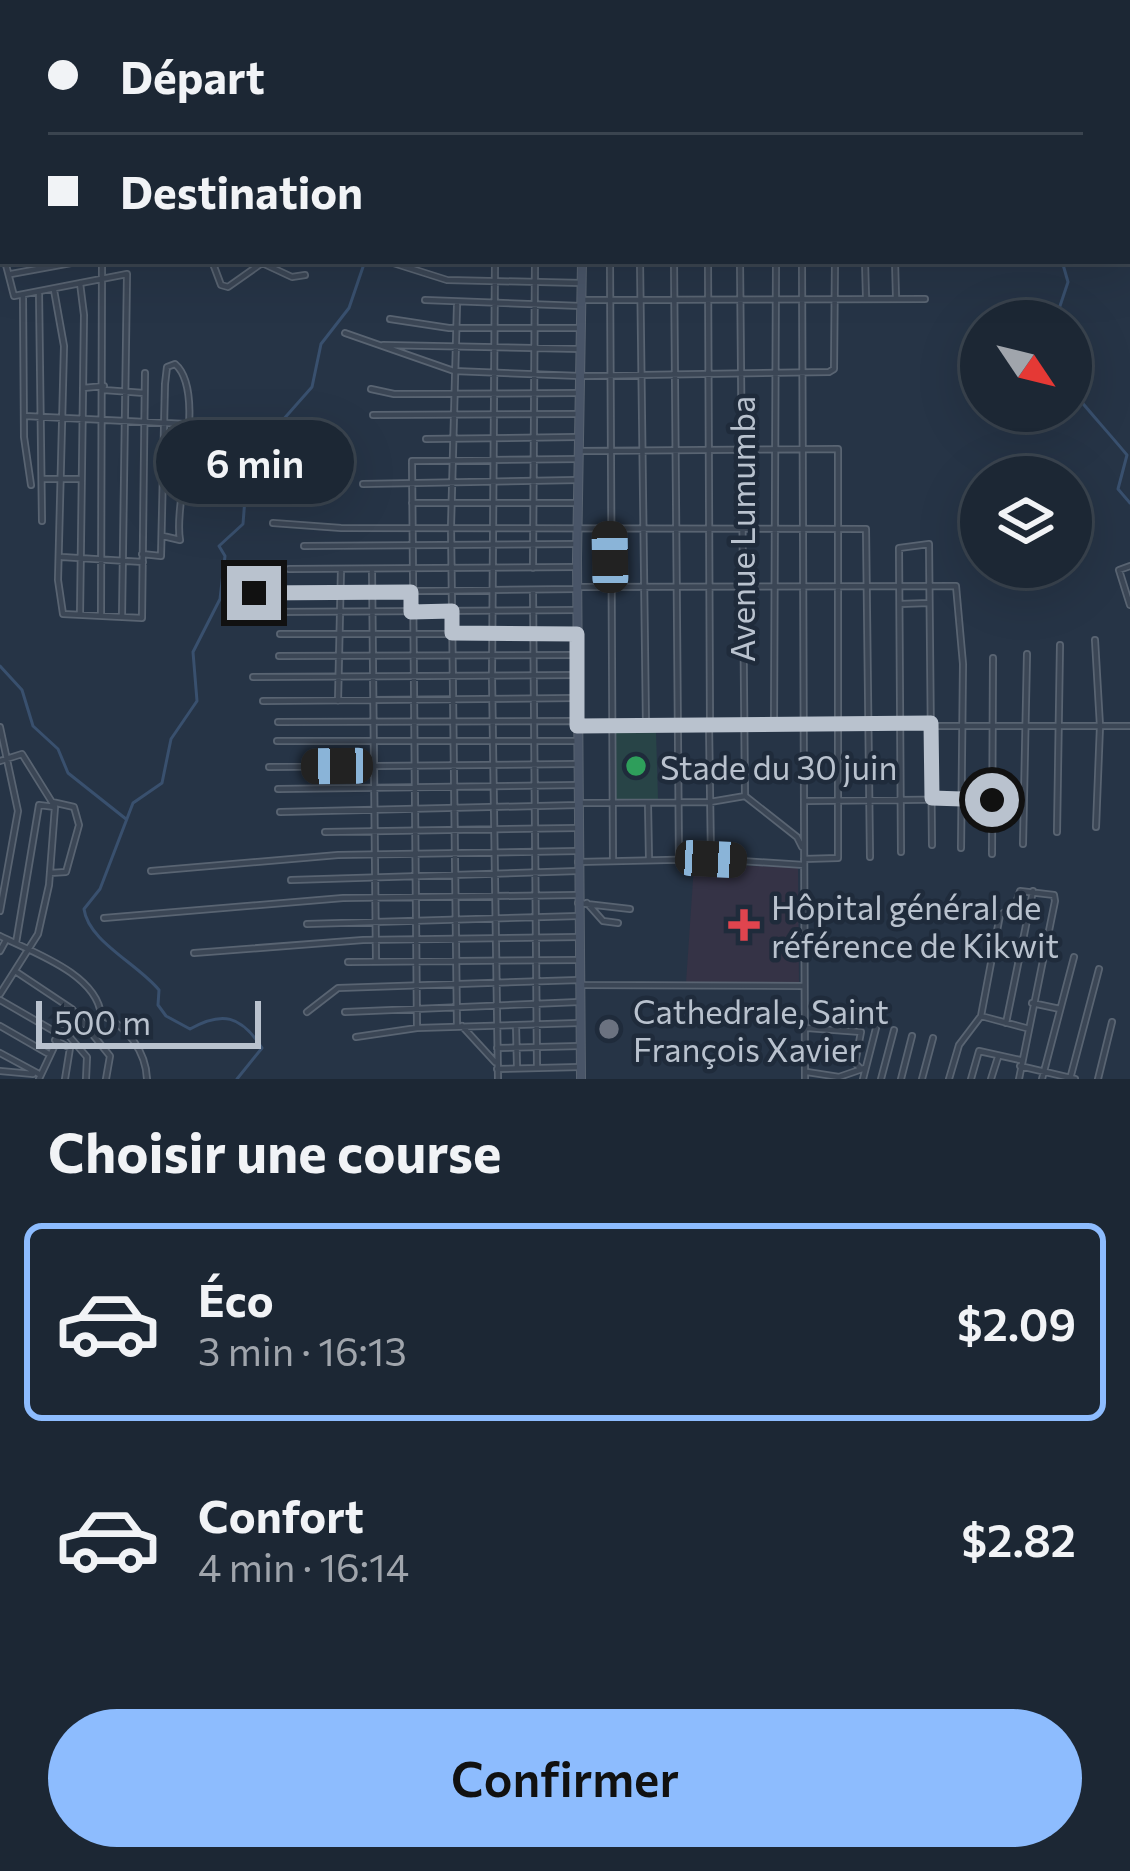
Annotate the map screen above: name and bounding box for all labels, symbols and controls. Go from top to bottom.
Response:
text: Départ [120,48,265,103]
text: Destination [120,163,363,218]
north arrow [960,300,1092,432]
map controls [960,300,1092,588]
street label: Avenue Lumumba [721,396,762,662]
callout: 6 min [155,419,353,503]
text: 6 min [206,438,304,486]
button: layers [960,456,1092,588]
car [591,521,629,593]
route end [227,566,281,620]
place label: Stade du 30 juin [660,746,897,787]
car [301,747,373,785]
marker: Stade du 30 juin [623,753,649,779]
route start [965,773,1019,827]
car [674,839,748,879]
place label: Hôpital général de référence de Kikwit [771,886,1059,965]
marker: Hôpital général de référence de Kikwit [728,909,760,941]
place label: Cathedrale, Saint François Xavier [633,990,889,1069]
scale bar [36,995,261,1048]
text: 500 m [54,1001,151,1042]
marker: Cathedrale, Saint François Xavier [596,1016,622,1042]
text: Choisir une course [48,1118,501,1184]
icon: car [54,1268,162,1376]
text: Éco [198,1271,274,1326]
text: $2.09 [957,1295,1076,1350]
text: 3 min · 16:13 [198,1326,407,1374]
icon: car [54,1484,162,1592]
text: Confort [198,1487,364,1542]
text: $2.82 [961,1511,1076,1566]
text: 4 min · 16:14 [198,1542,409,1590]
button: Confirmer [48,1709,1082,1847]

